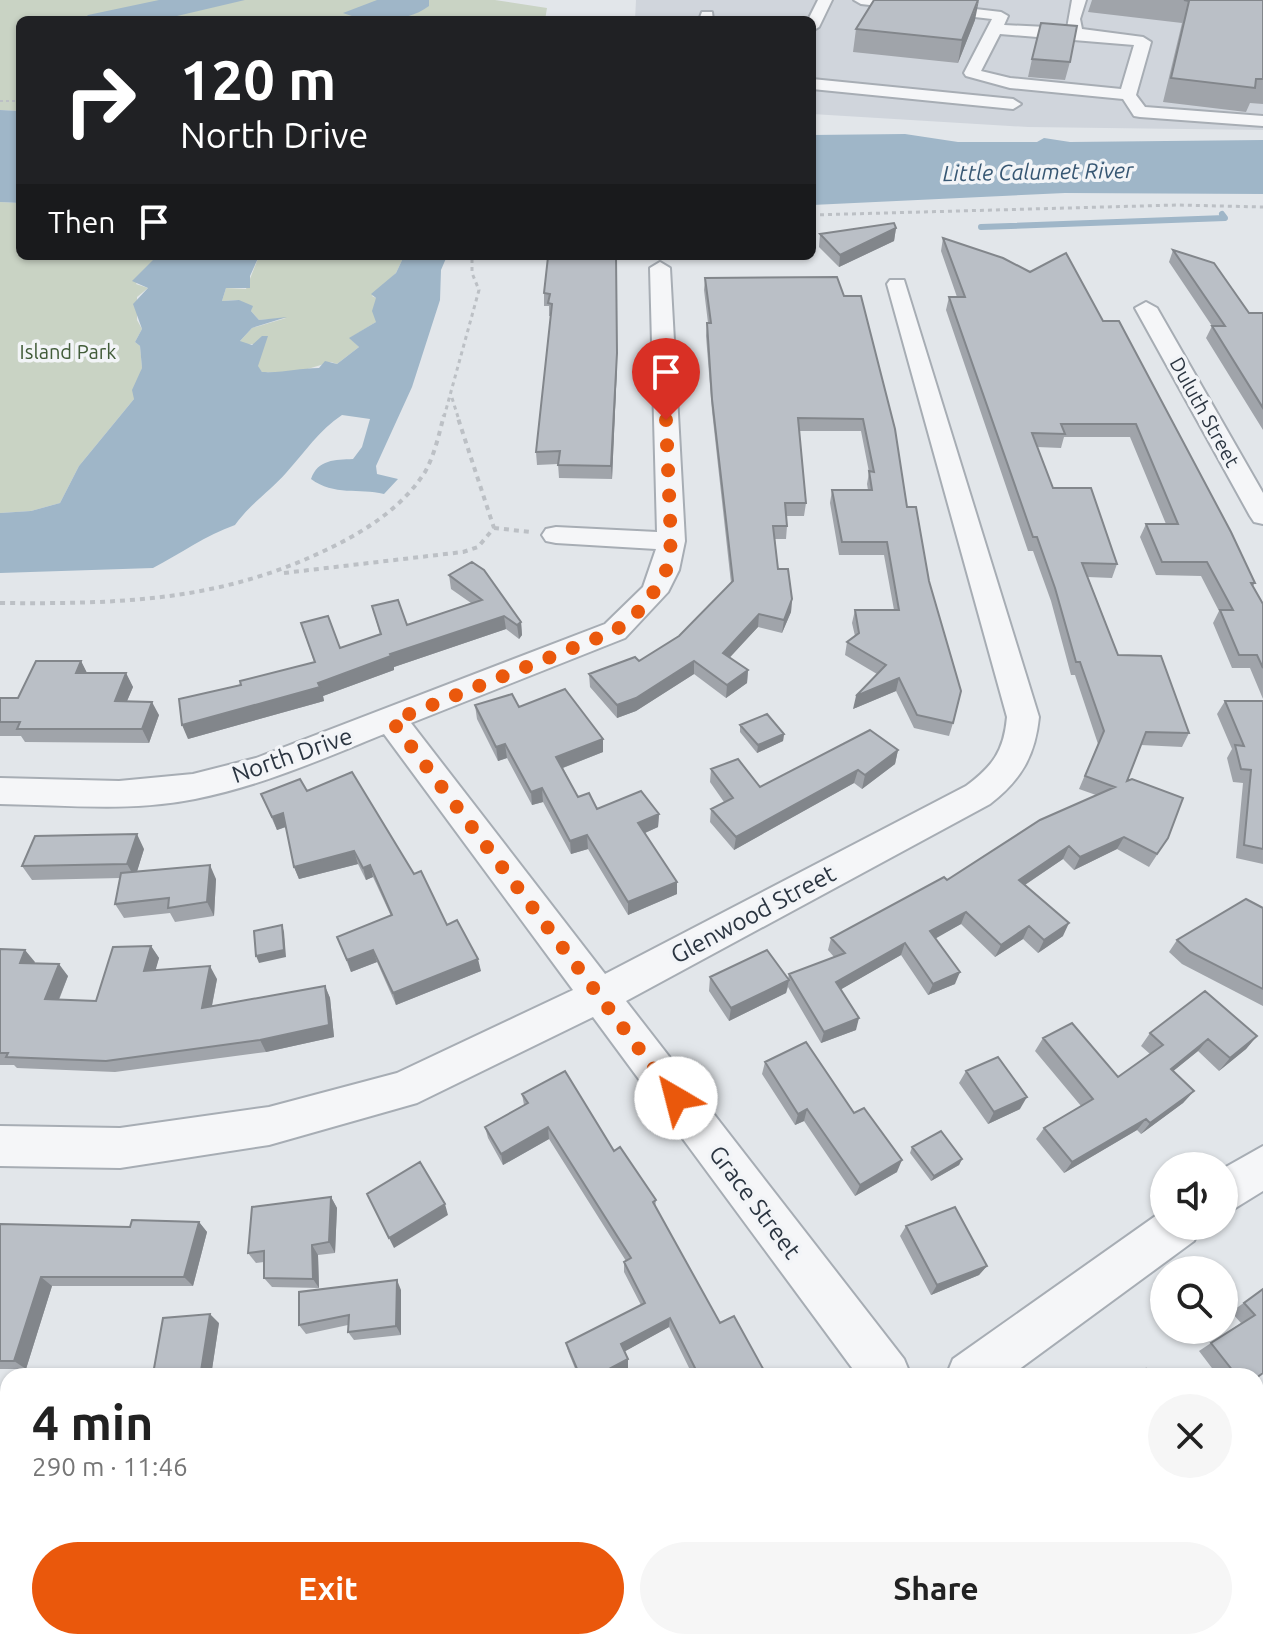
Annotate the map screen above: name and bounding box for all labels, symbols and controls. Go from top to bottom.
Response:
icon: right [48,48,152,152]
text: 120 m [180,48,336,111]
text: North Drive [180,114,368,155]
water label: Little Calumet River [942,157,1134,185]
icon: arrive [132,200,176,244]
text: Then [48,205,116,239]
pin [632,338,700,420]
park label: Island Park [20,340,116,363]
icon: arrive [644,350,688,394]
street label: Duluth Street [1165,353,1245,471]
street label: North Drive [228,722,356,788]
street label: Glenwood Street [666,859,840,969]
position arrow [634,1056,718,1140]
street label: Grace Street [704,1140,806,1264]
map controls [1150,1152,1238,1344]
button: sound [1150,1152,1238,1240]
button: search [1150,1256,1238,1344]
button: close [1148,1394,1232,1478]
text: 4 min [32,1395,153,1449]
text: 290 m · 11:46 [32,1452,188,1481]
button: Exit [32,1542,624,1634]
button: Share [640,1542,1232,1634]

